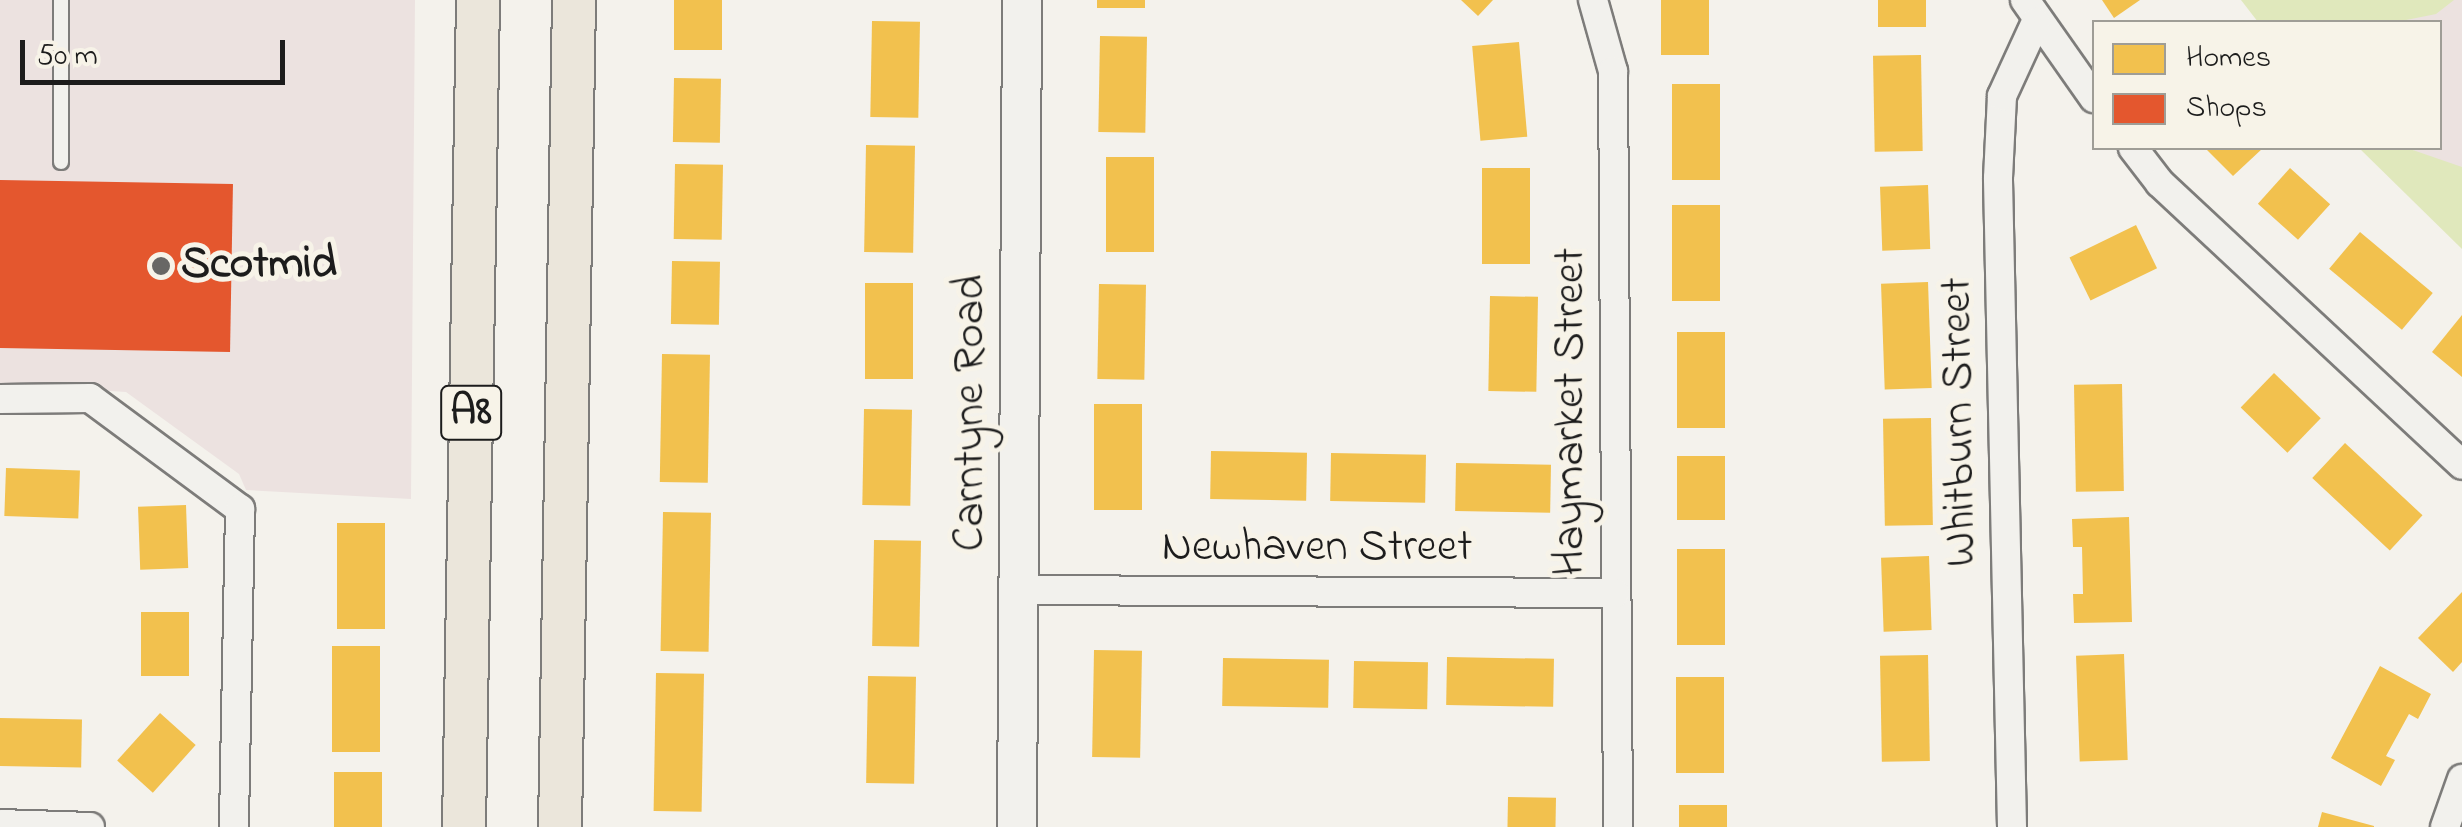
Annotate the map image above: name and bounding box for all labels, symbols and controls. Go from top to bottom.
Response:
scale bar [25,20,290,82]
legend [2092,20,2442,150]
text: 50 m [37,35,98,79]
text: Homes [2186,37,2271,81]
text: Shops [2186,87,2267,131]
place label: Scotmid [181,239,337,293]
street label: Haymarket Street [1545,248,1599,576]
marker: Scotmid [150,255,172,277]
street label: Carntyne Road [945,275,999,551]
street label: Whitburn Street [1931,277,1991,567]
road number: A8 [438,376,504,450]
street label: Newhaven Street [1162,522,1472,576]

